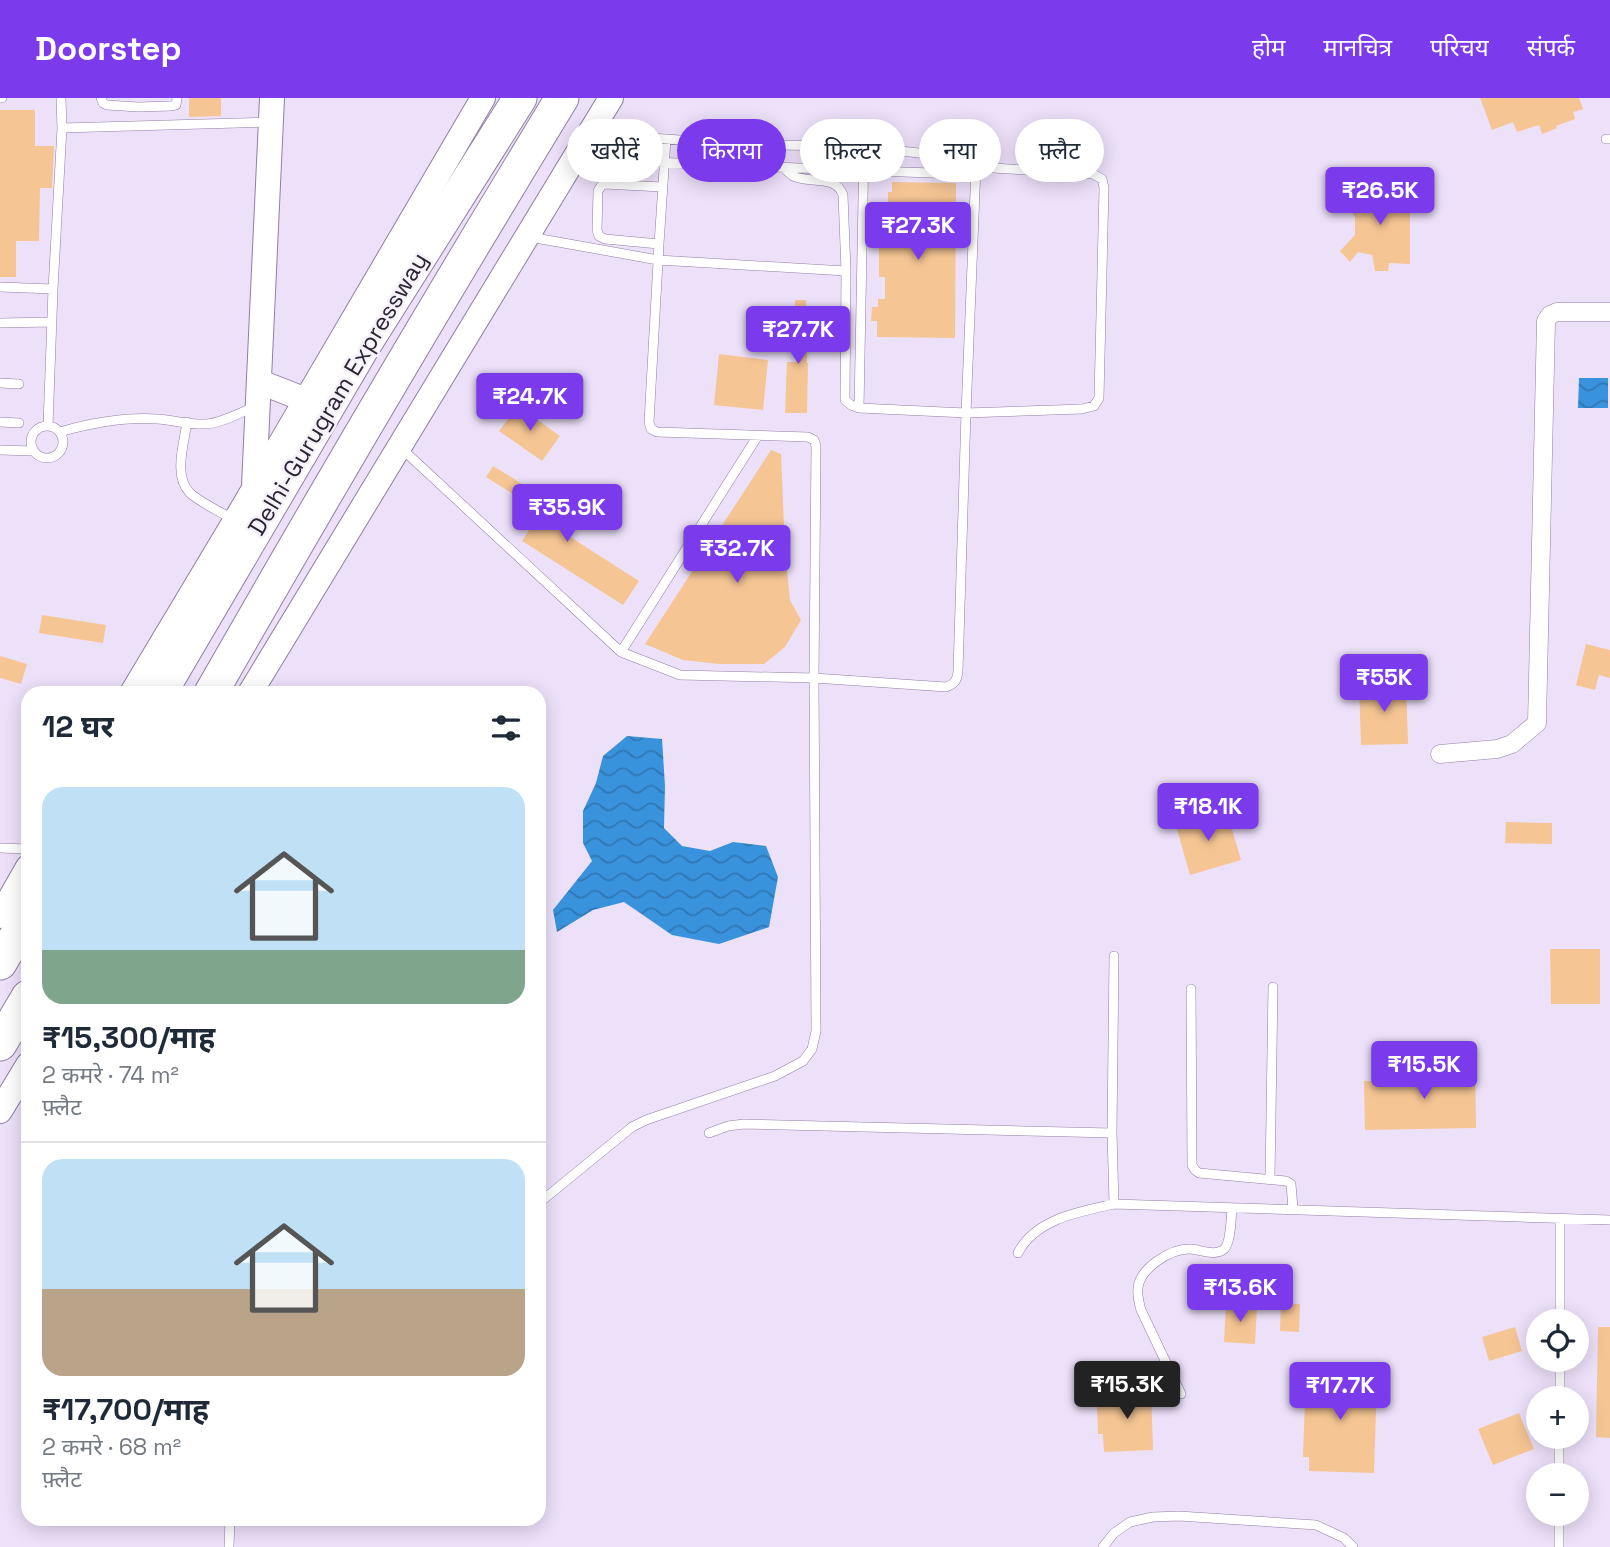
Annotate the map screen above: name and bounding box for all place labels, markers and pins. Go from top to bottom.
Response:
pin: ₹26.5K [1323,167,1437,227]
pin: ₹27.3K [861,202,975,262]
pin: ₹27.7K [741,306,855,366]
pin: ₹24.7K [473,374,587,433]
pin: ₹35.9K [510,484,624,544]
pin: ₹32.7K [680,526,794,585]
pin: ₹55K [1343,654,1425,714]
pin: ₹18.1K [1151,784,1265,843]
pin: ₹15.5K [1367,1042,1481,1101]
pin: ₹13.6K [1183,1264,1297,1324]
pin: ₹15.3K [1070,1362,1184,1421]
pin: ₹17.7K [1283,1362,1397,1422]

